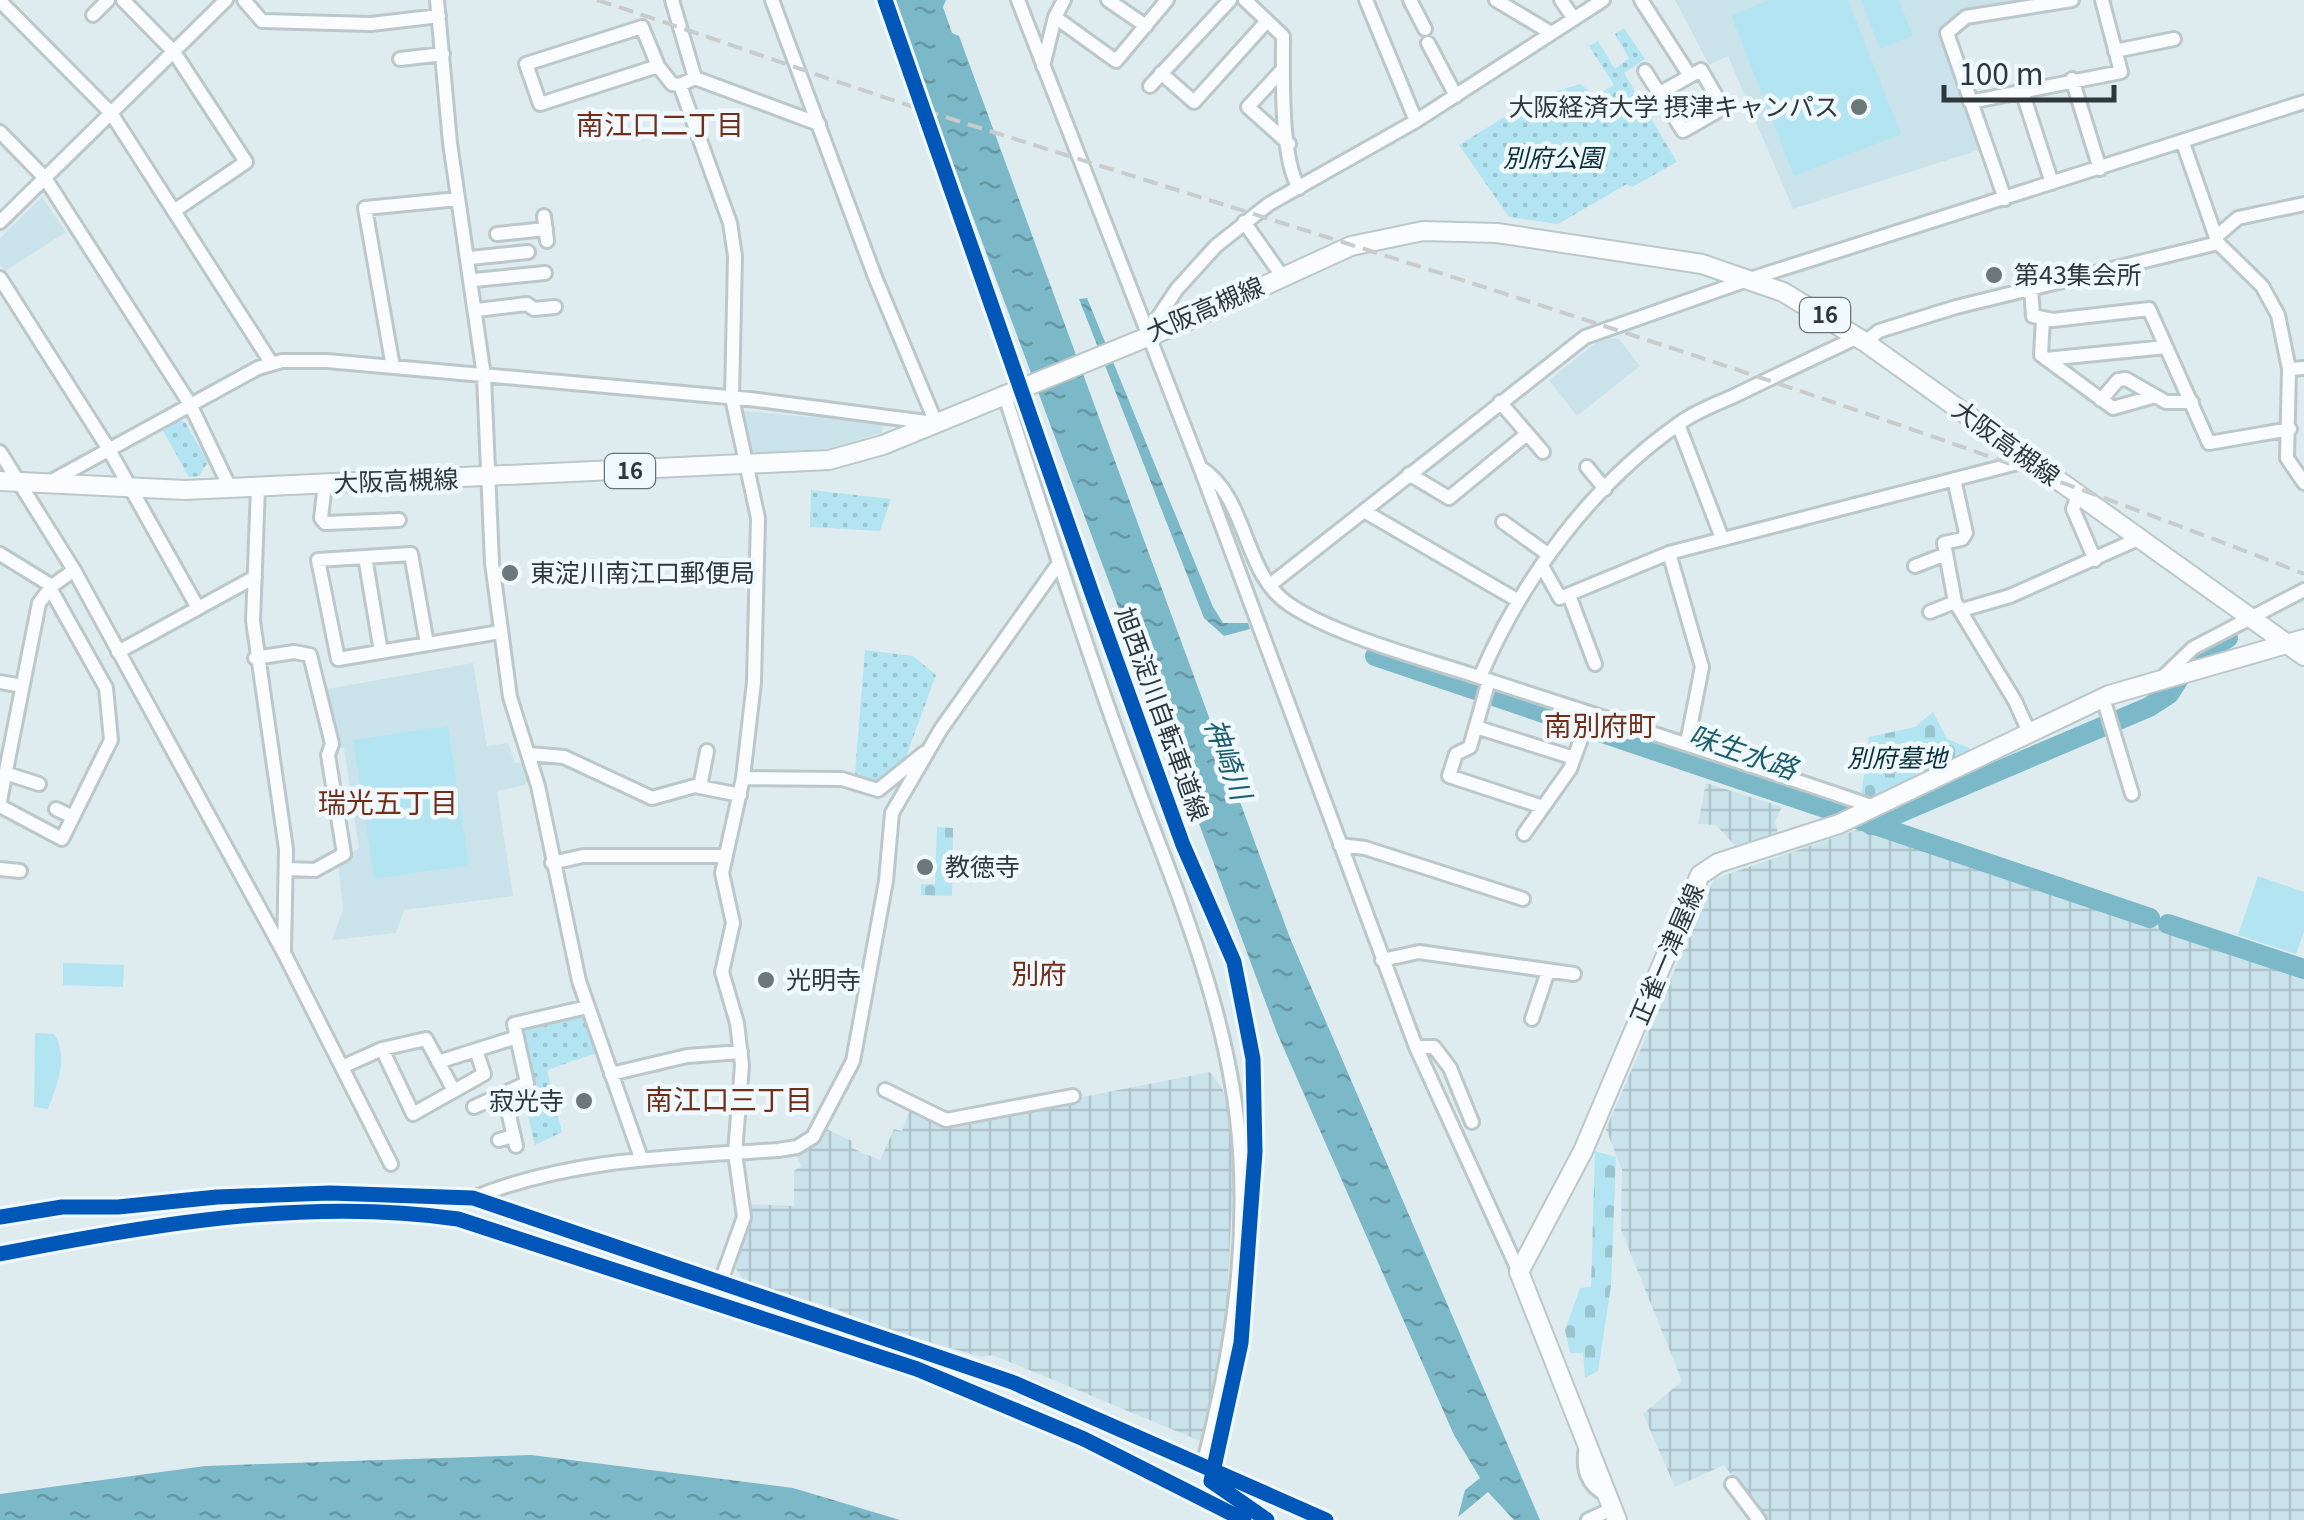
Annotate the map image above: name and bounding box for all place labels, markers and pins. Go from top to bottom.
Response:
place label: 大阪経済大学 摂津キャンパス [1508,87,1839,123]
marker: 大阪経済大学 摂津キャンパス [1848,96,1870,118]
place label: 第43集会所 [2014,255,2142,291]
marker: 第43集会所 [1983,264,2005,286]
place label: 東淀川南江口郵便局 [530,553,755,589]
marker: 東淀川南江口郵便局 [499,562,521,584]
place label: 教徳寺 [945,847,1020,883]
marker: 教徳寺 [914,856,936,878]
place label: 光明寺 [786,960,861,996]
marker: 光明寺 [755,969,777,991]
place label: 寂光寺 [489,1081,564,1117]
marker: 寂光寺 [573,1090,595,1112]

